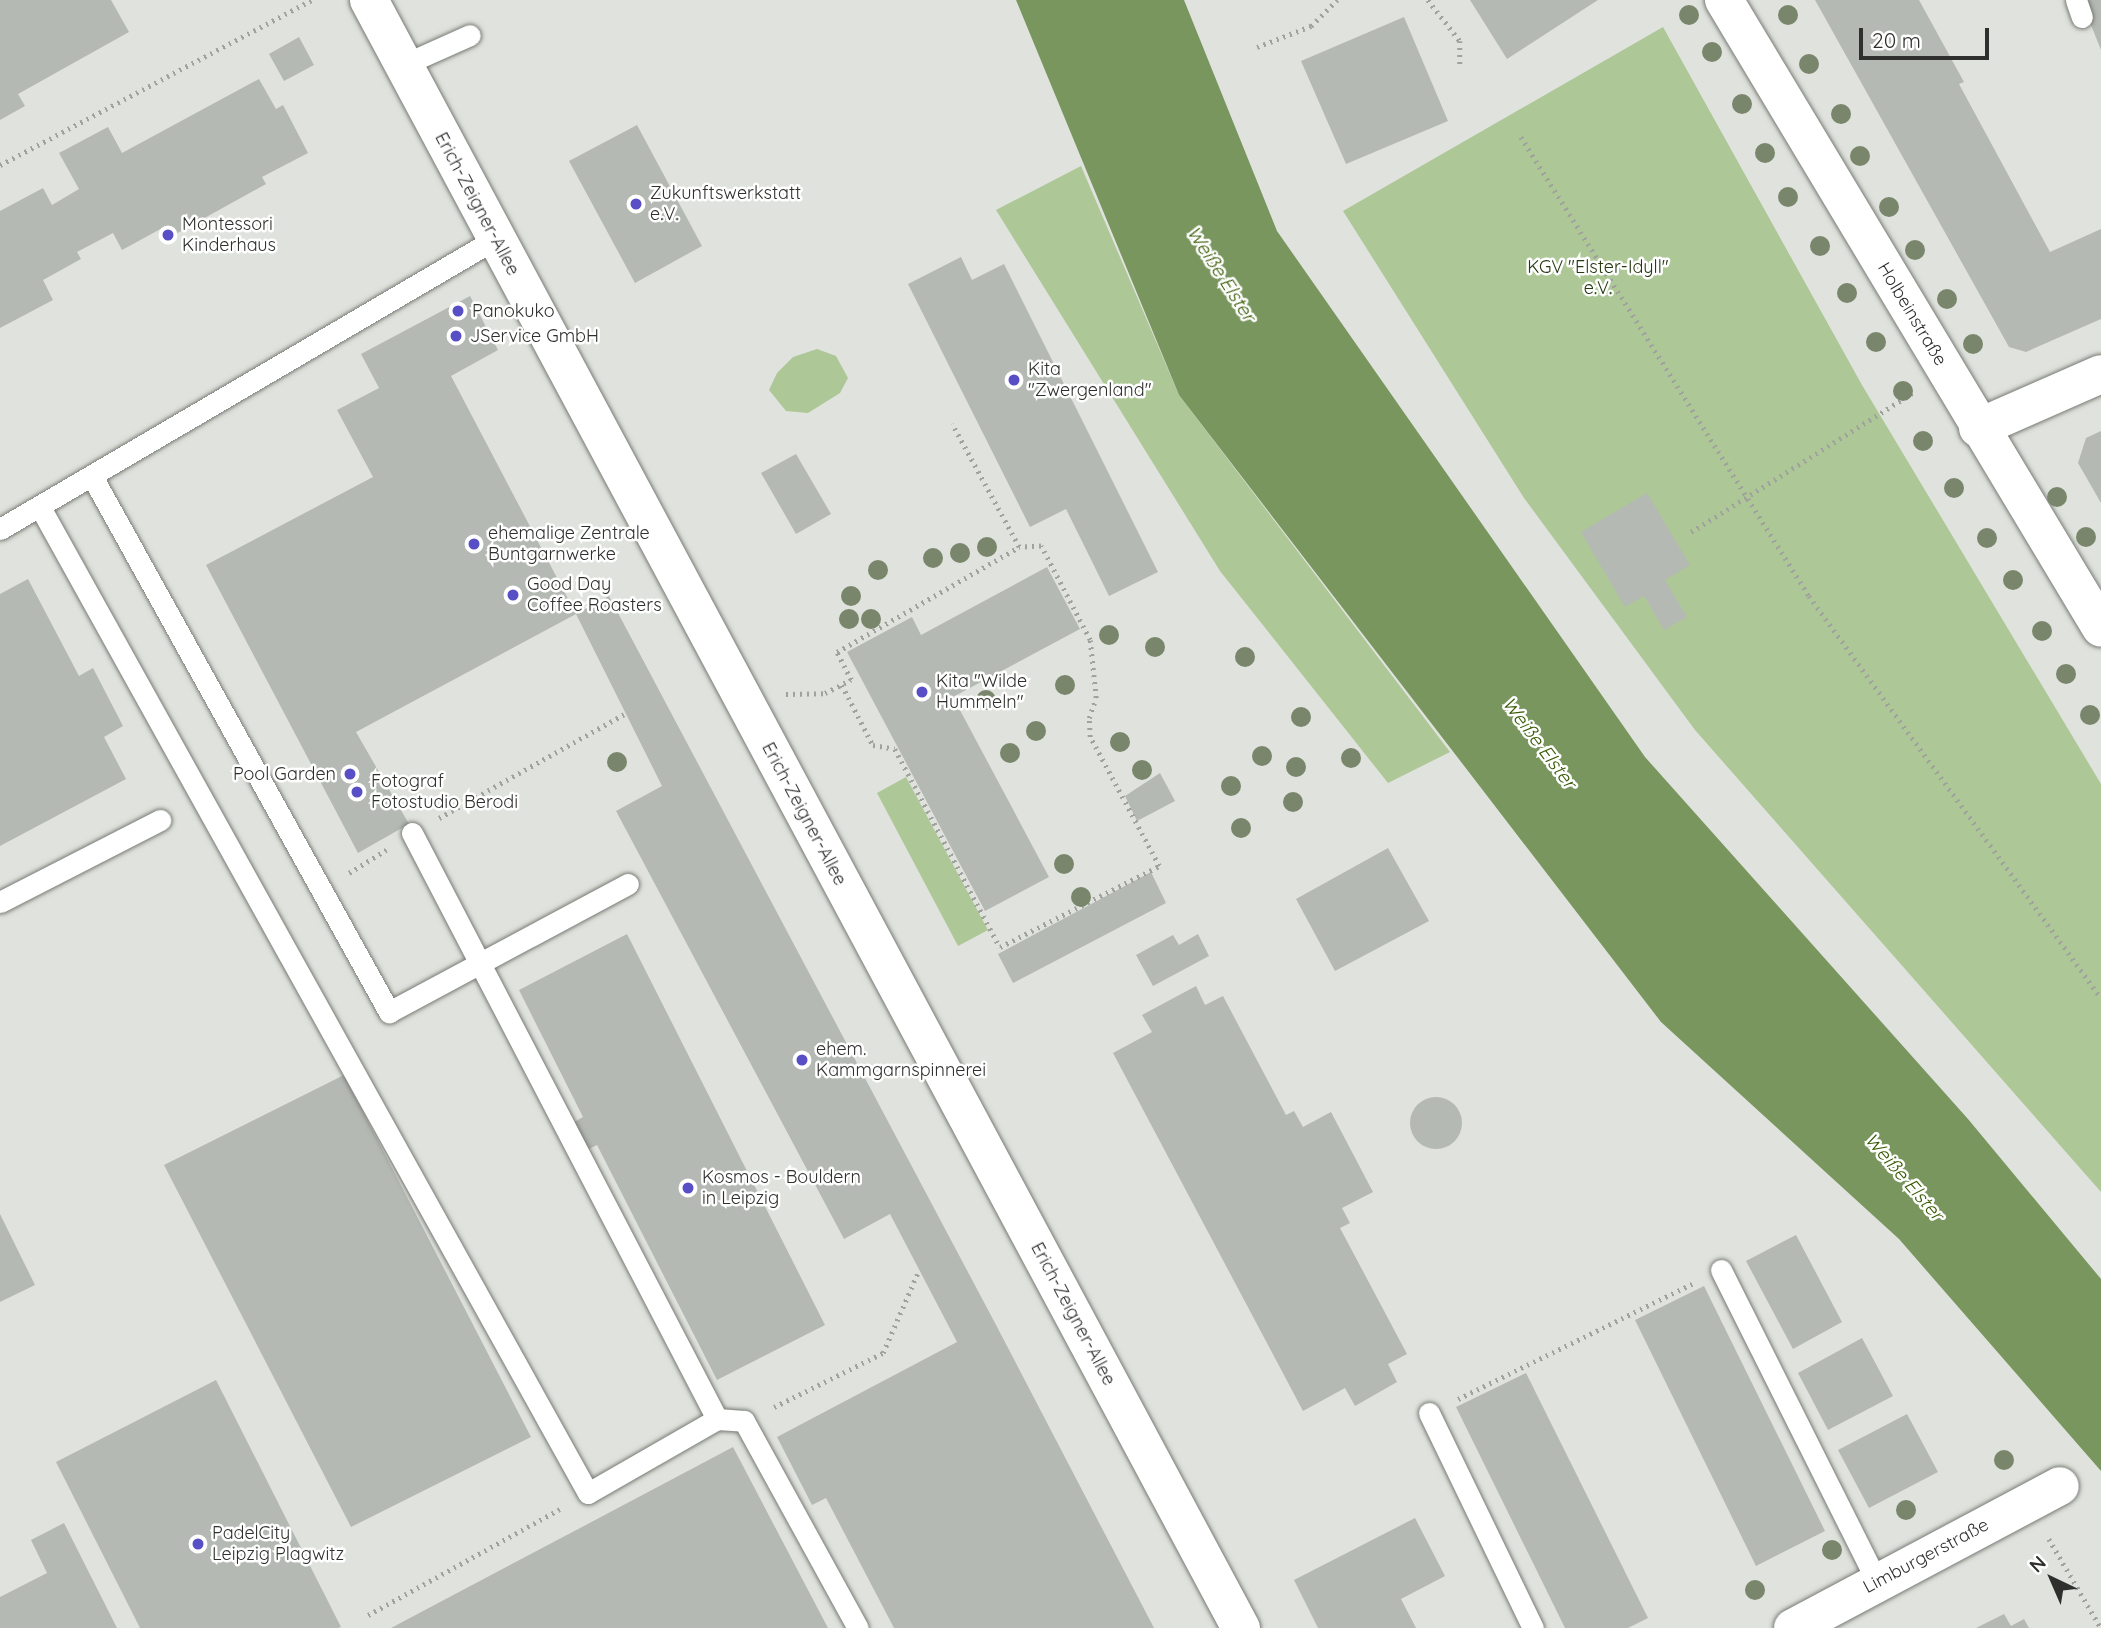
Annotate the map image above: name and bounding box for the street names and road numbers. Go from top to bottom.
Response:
street label: Erich-Zeigner-Allee [430,129,524,279]
street label: Holbeinstraße [1873,258,1951,370]
street label: Erich-Zeigner-Allee [757,739,851,889]
street label: Erich-Zeigner-Allee [1026,1239,1120,1389]
street label: Limburgerstraße [1860,1514,1992,1598]

